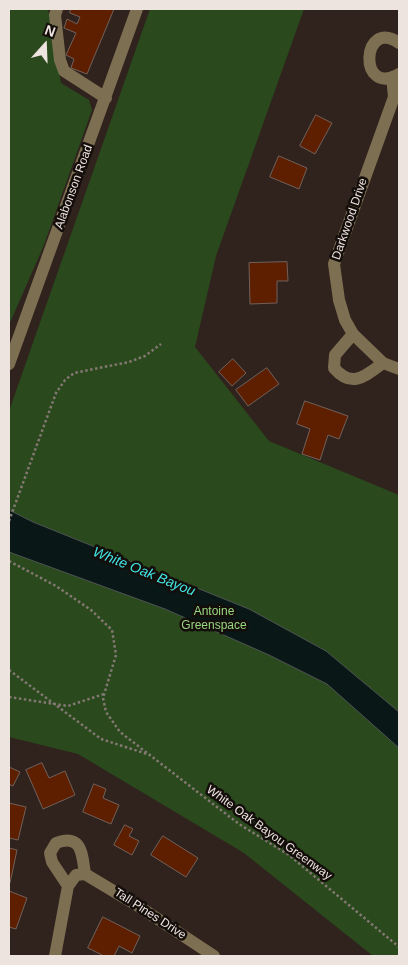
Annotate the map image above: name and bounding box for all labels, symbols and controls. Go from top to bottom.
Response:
north arrow [20,20,70,70]
text: N [43,22,58,40]
street label: Alabonson Road [52,143,96,231]
street label: Darkwood Drive [329,176,371,262]
water label: White Oak Bayou [90,544,198,600]
park label: Antoine Greenspace [181,605,247,633]
street label: White Oak Bayou Greenway [204,783,334,883]
street label: Tall Pines Drive [111,885,189,943]

